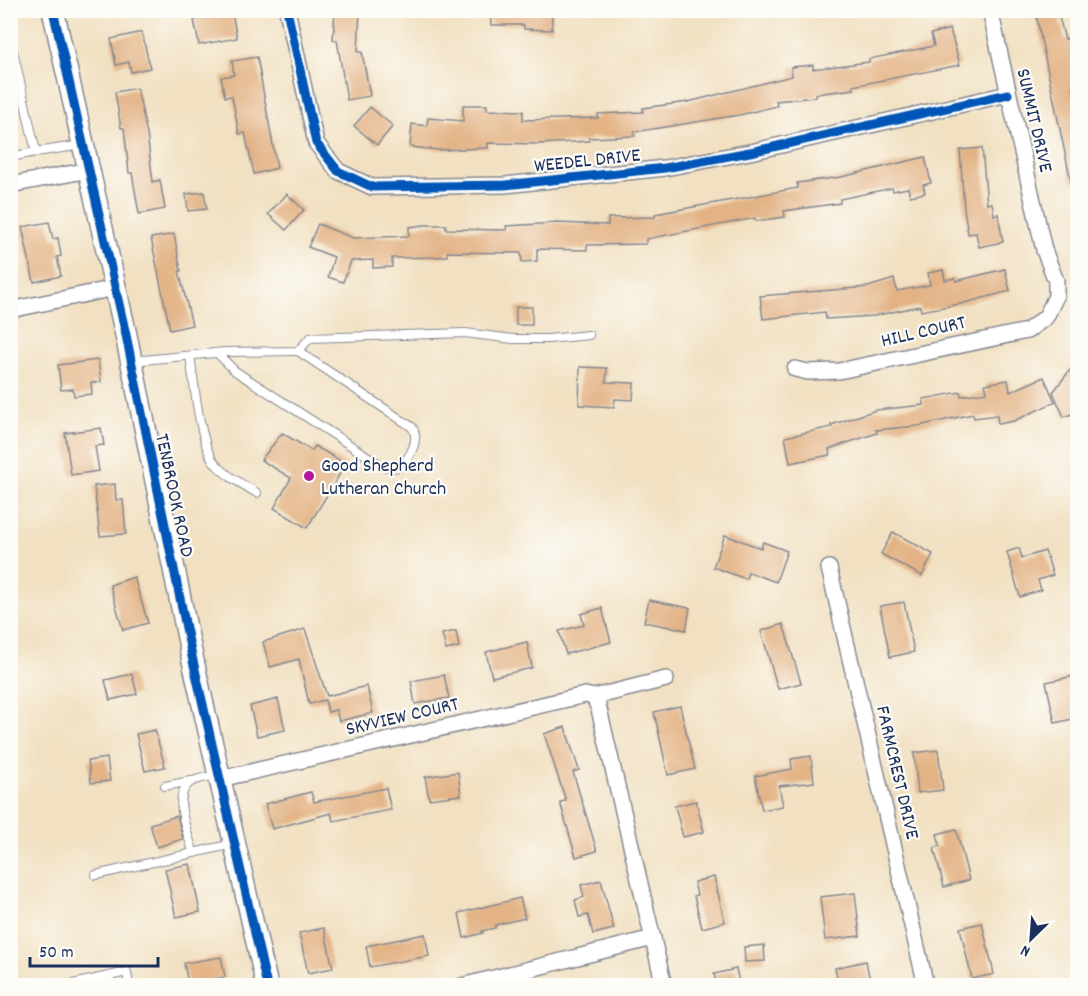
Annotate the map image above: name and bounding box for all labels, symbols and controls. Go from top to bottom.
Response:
street label: SUMMIT DRIVE [1008,66,1059,175]
street label: WEEDEL DRIVE [533,142,642,181]
street label: HILL COURT [879,310,969,356]
street label: TENBROOK ROAD [146,431,200,560]
place label: Good Shepherd Lutheran Church [321,453,446,504]
marker: Good Shepherd Lutheran Church [302,469,316,483]
street label: SKYVIEW COURT [343,691,462,745]
street label: FARMCREST DRIVE [867,703,925,842]
north arrow [1001,909,1061,969]
scale bar [30,930,158,968]
text: N [1017,938,1034,962]
text: 50 m [39,941,74,966]

